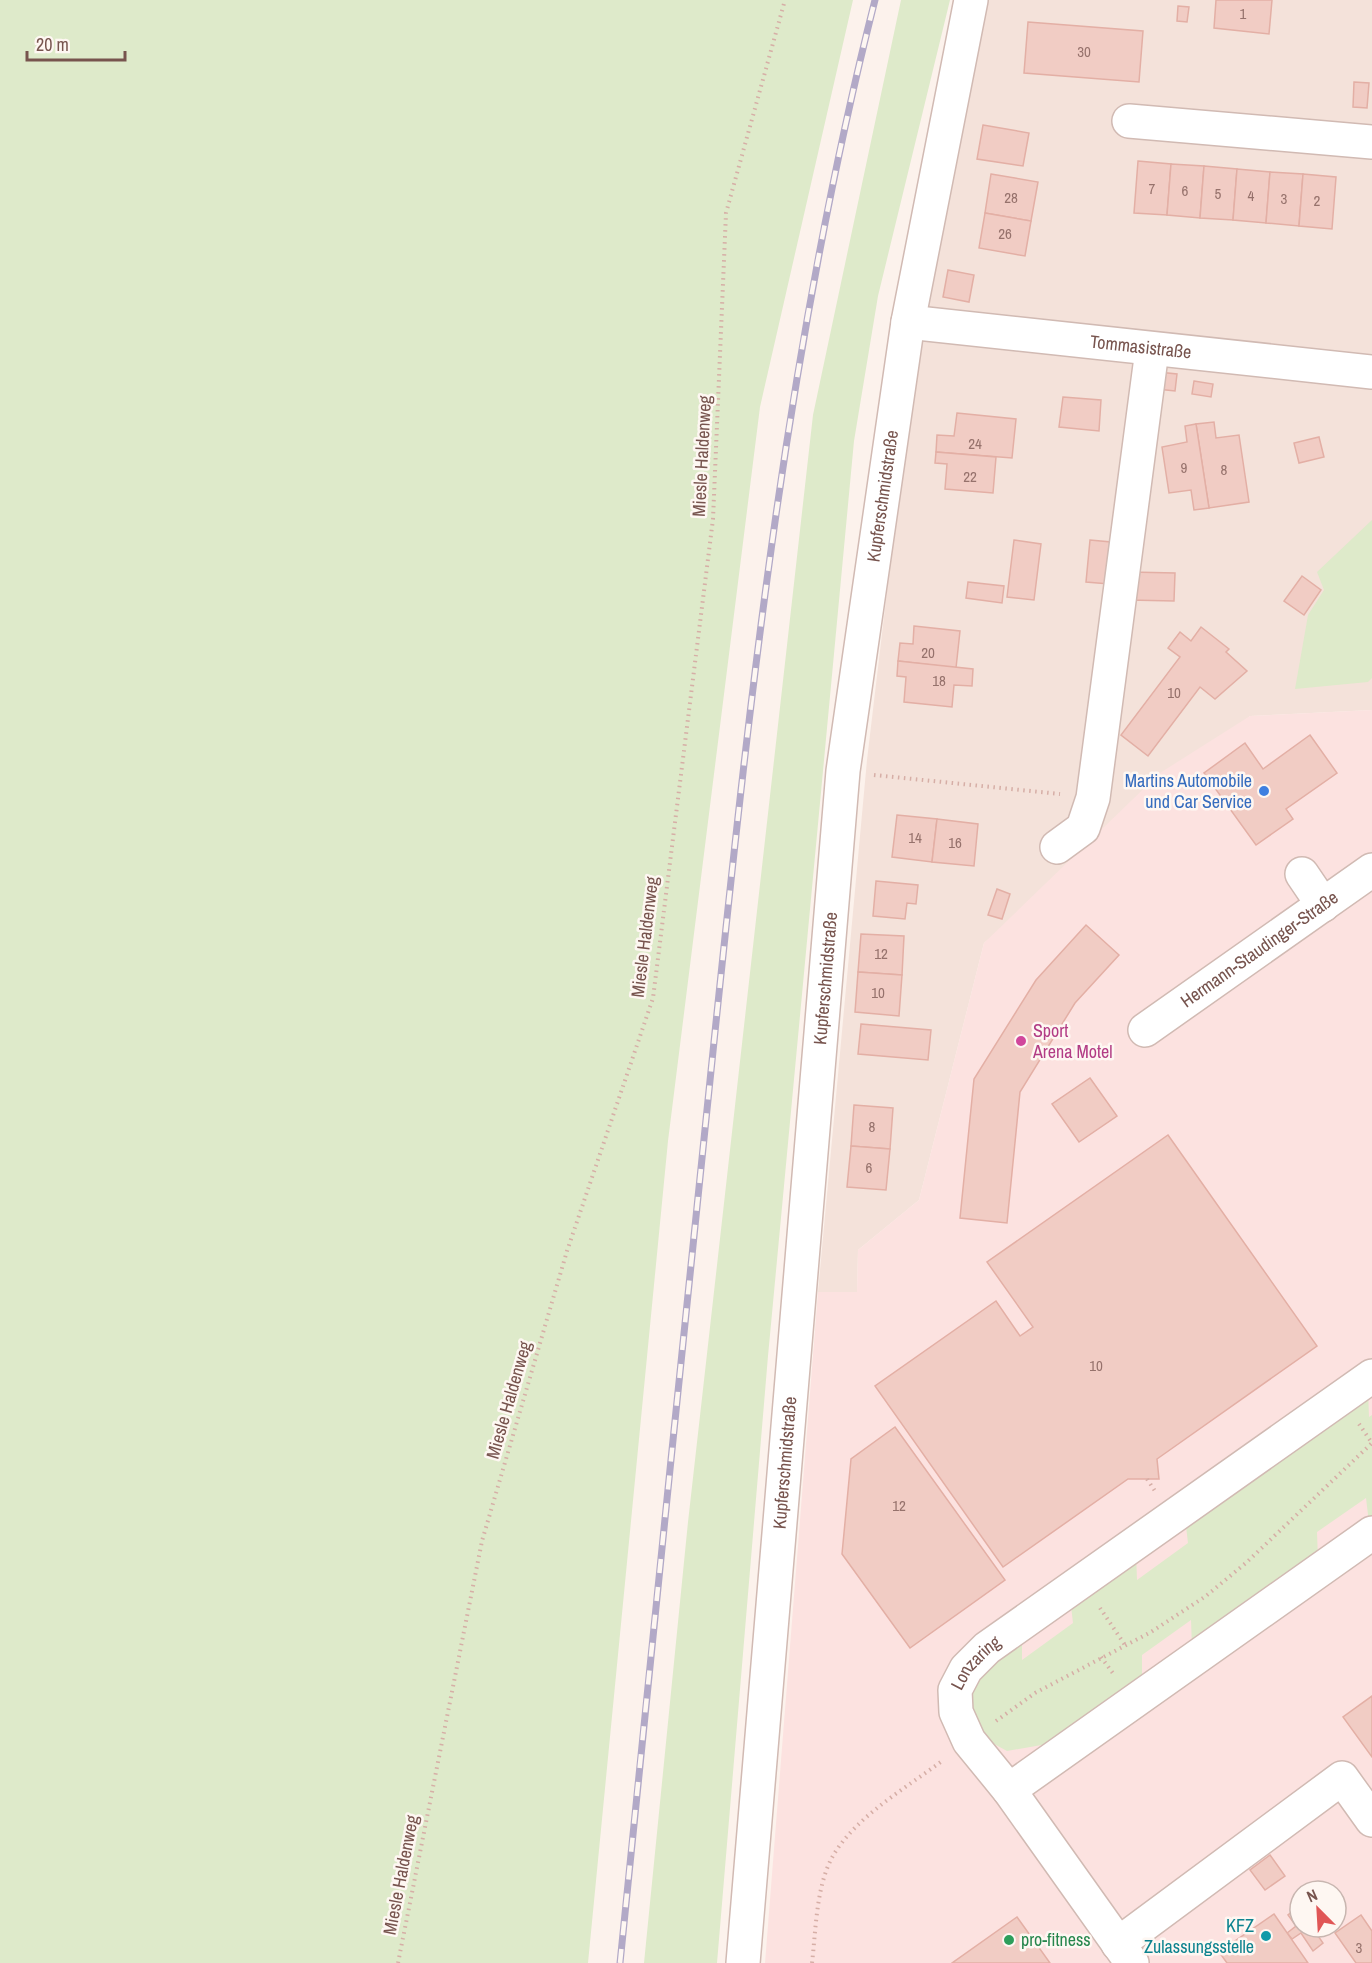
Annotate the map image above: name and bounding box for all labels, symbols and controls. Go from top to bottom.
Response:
house number: 1 [1240,3,1247,24]
scale bar [27,24,124,62]
text: 20 m [36,32,69,57]
house number: 30 [1077,41,1091,62]
house number: 7 [1149,178,1156,199]
house number: 6 [1182,180,1189,201]
house number: 5 [1215,183,1222,204]
house number: 4 [1248,185,1255,206]
house number: 28 [1004,187,1018,208]
house number: 3 [1281,188,1288,209]
house number: 2 [1314,190,1321,211]
house number: 26 [998,223,1012,244]
street label: Tommasistraße [1089,329,1193,364]
street label: Miesle Haldenweg [686,394,717,517]
street label: Kupferschmidstraße [860,428,904,564]
house number: 24 [968,433,982,454]
house number: 9 [1181,457,1188,478]
house number: 8 [1221,459,1228,480]
house number: 22 [963,466,977,487]
house number: 20 [921,642,935,663]
house number: 18 [932,670,946,691]
house number: 10 [1167,682,1181,703]
place label: Martins Automobile und Car Service [1125,768,1252,814]
marker: Martins Automobile und Car Service [1257,784,1271,798]
house number: 14 [908,827,922,848]
house number: 16 [948,832,962,853]
street label: Miesle Haldenweg [625,874,664,999]
street label: Hermann-Staudinger-Straße [1175,885,1343,1013]
street label: Kupferschmidstraße [807,911,843,1046]
house number: 12 [874,943,888,964]
house number: 10 [871,982,885,1003]
place label: Sport Arena Motel [1032,1018,1113,1064]
marker: Sport Arena Motel [1014,1034,1028,1048]
house number: 8 [869,1116,876,1137]
house number: 6 [866,1157,873,1178]
street label: Miesle Haldenweg [480,1337,537,1462]
house number: 10 [1089,1355,1103,1376]
street label: Kupferschmidstraße [766,1395,802,1530]
house number: 12 [892,1495,906,1516]
street label: Lonzaring [944,1629,1006,1694]
street label: Miesle Haldenweg [377,1812,425,1937]
north arrow [1288,1879,1348,1939]
text: N [1303,1883,1321,1907]
place label: KFZ Zulassungsstelle [1144,1913,1254,1959]
place label: pro-fitness [1021,1927,1091,1952]
marker: KFZ Zulassungsstelle [1259,1929,1273,1943]
marker: pro-fitness [1002,1933,1016,1947]
house number: 3 [1356,1937,1363,1958]

